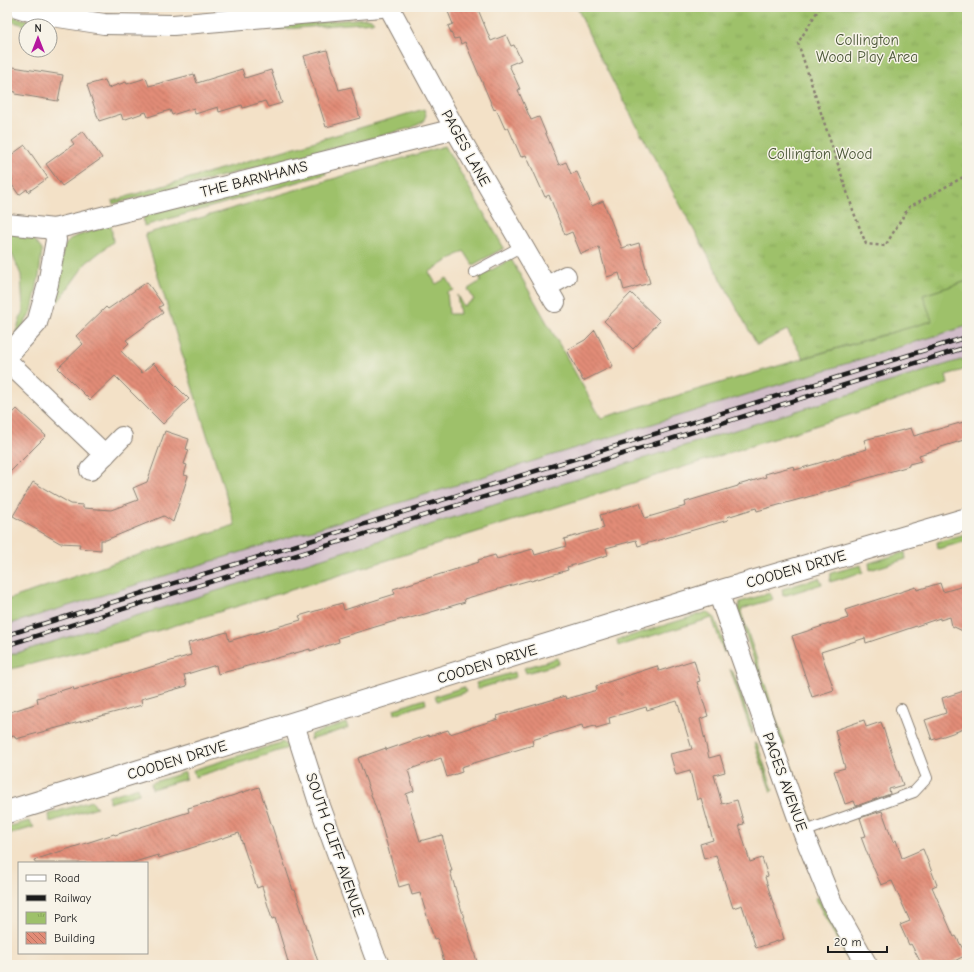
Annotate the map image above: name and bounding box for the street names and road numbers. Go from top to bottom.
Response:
street label: PAGES LANE [438,107,494,189]
street label: THE BARNHAMS [198,157,310,201]
street label: COODEN DRIVE [744,546,848,592]
street label: COODEN DRIVE [435,640,539,688]
street label: PAGES AVENUE [759,730,811,834]
street label: COODEN DRIVE [125,736,229,784]
street label: SOUTH CLIFF AVENUE [302,771,368,919]

